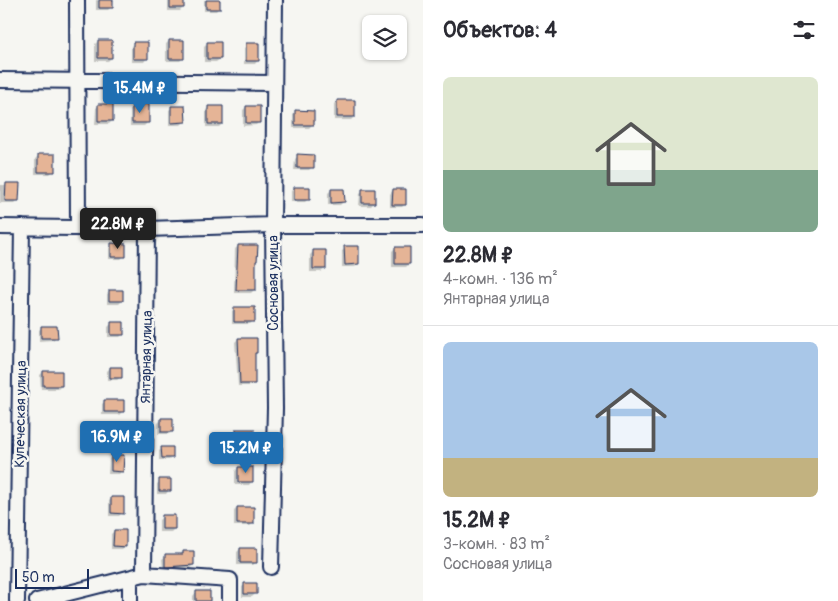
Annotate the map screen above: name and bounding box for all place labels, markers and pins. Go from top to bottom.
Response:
pin: 15.4M ₽ [94,72,186,114]
pin: 22.8M ₽ [72,208,164,250]
pin: 16.9M ₽ [71,420,163,463]
pin: 15.2M ₽ [200,432,292,474]

